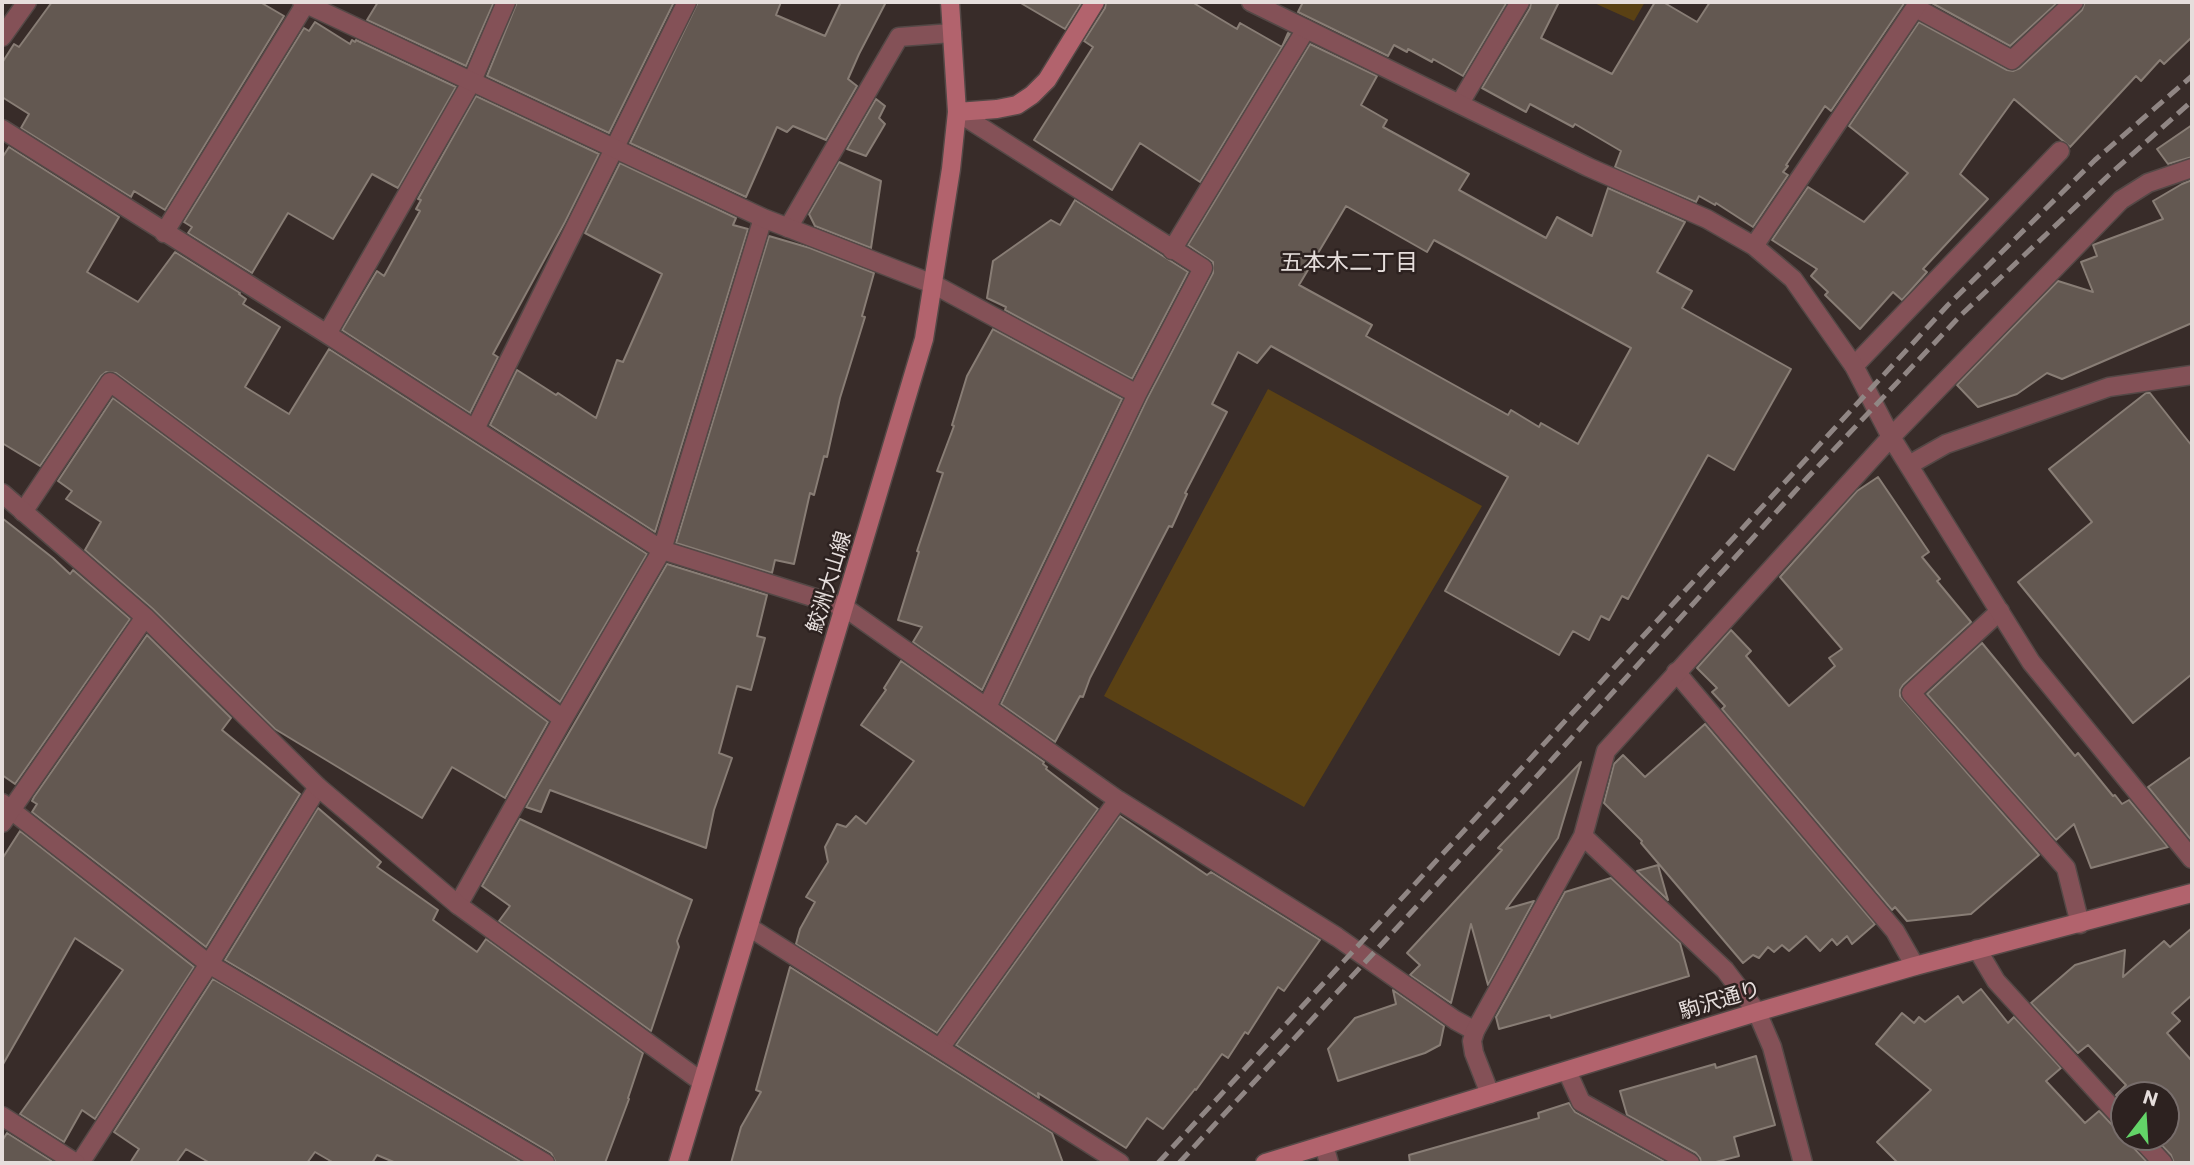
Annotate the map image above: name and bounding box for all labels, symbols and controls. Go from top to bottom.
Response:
district label: 五本木二丁目 [1280,248,1418,276]
street label: 鮫洲大山線 [802,528,856,636]
street label: 駒沢通り [1676,976,1764,1024]
north arrow [2110,1081,2180,1151]
text: N [2141,1084,2161,1110]

